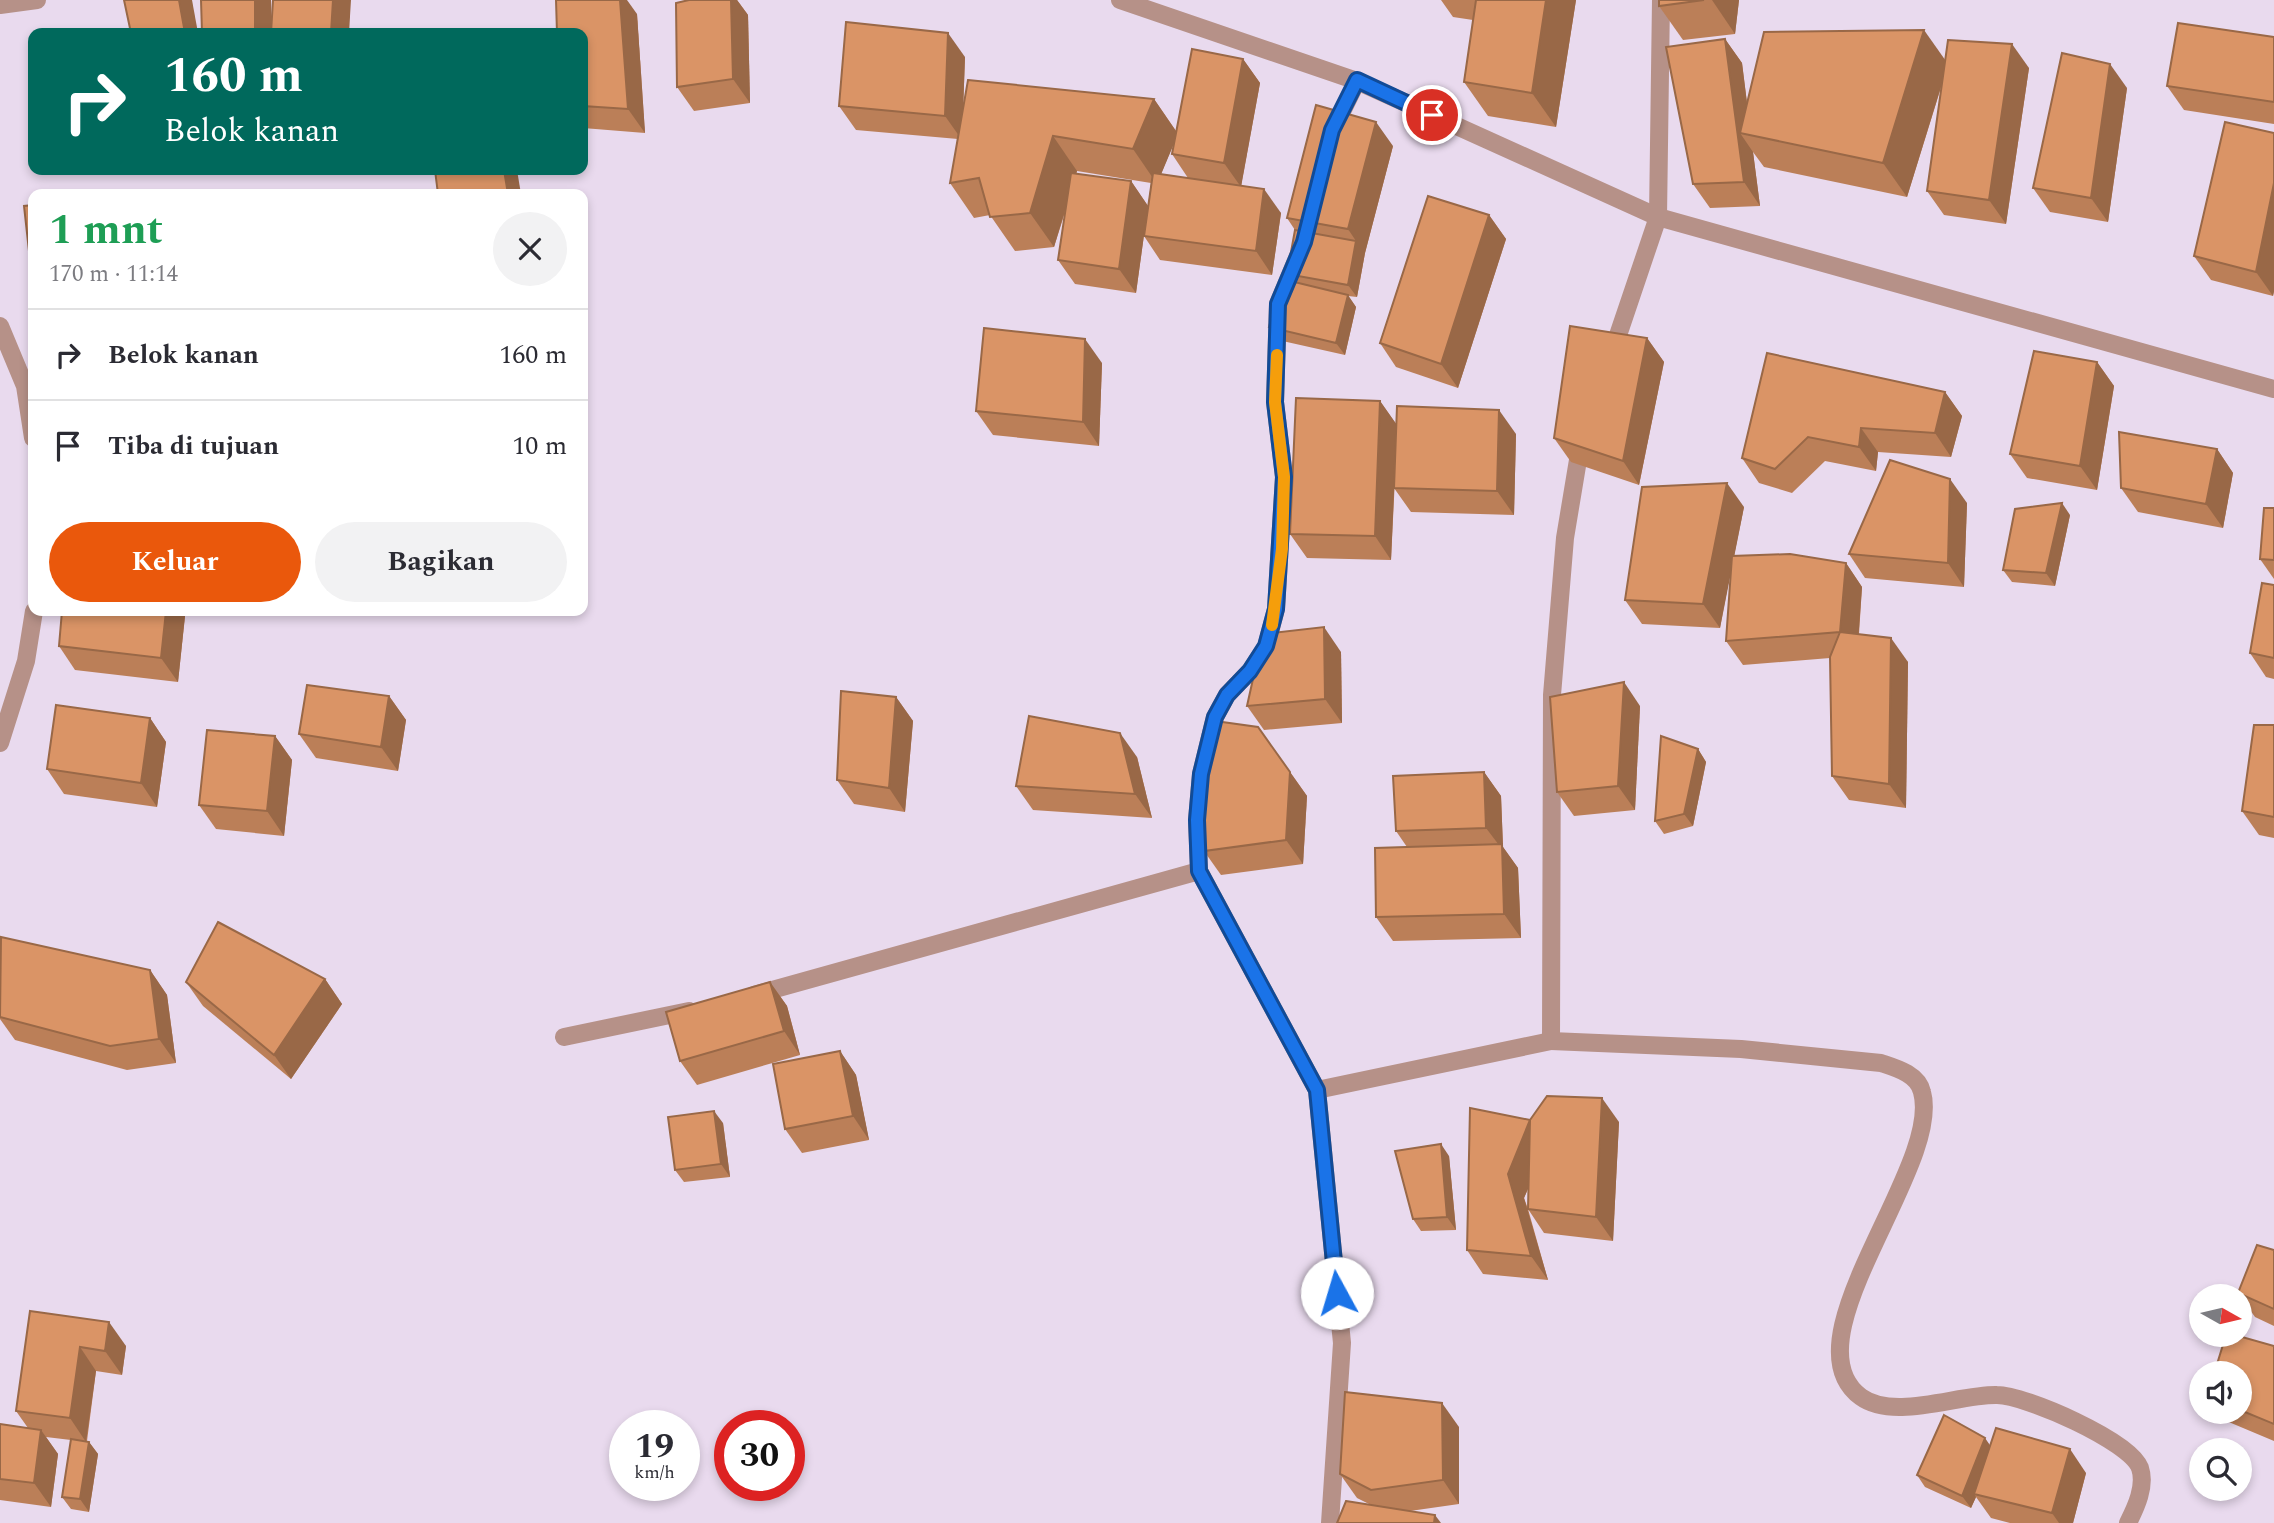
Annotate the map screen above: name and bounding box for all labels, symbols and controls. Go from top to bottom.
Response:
text: 160 m [164,39,303,114]
icon: right [49,56,140,147]
pin [1402,85,1462,145]
icon: arrive [1413,96,1451,134]
text: Belok kanan [164,107,339,156]
text: 1 mnt [49,199,163,262]
button: close [493,212,567,286]
text: 170 m · 11:14 [49,257,178,292]
text: Belok kanan [108,335,259,375]
text: 160 m [499,335,567,375]
icon: right [49,336,87,374]
text: Tiba di tujuan [108,426,279,466]
text: 10 m [512,426,567,466]
icon: arrive [49,427,87,465]
button: Keluar [49,522,301,602]
button: Bagikan [315,522,567,602]
position arrow [1300,1256,1374,1330]
north arrow [2189,1284,2252,1348]
map controls [2189,1284,2252,1501]
button: sound [2189,1361,2252,1424]
speed limit sign: 30 [714,1410,805,1501]
text: 19 [635,1420,674,1473]
button: search [2189,1438,2252,1501]
text: km/h [634,1459,675,1486]

